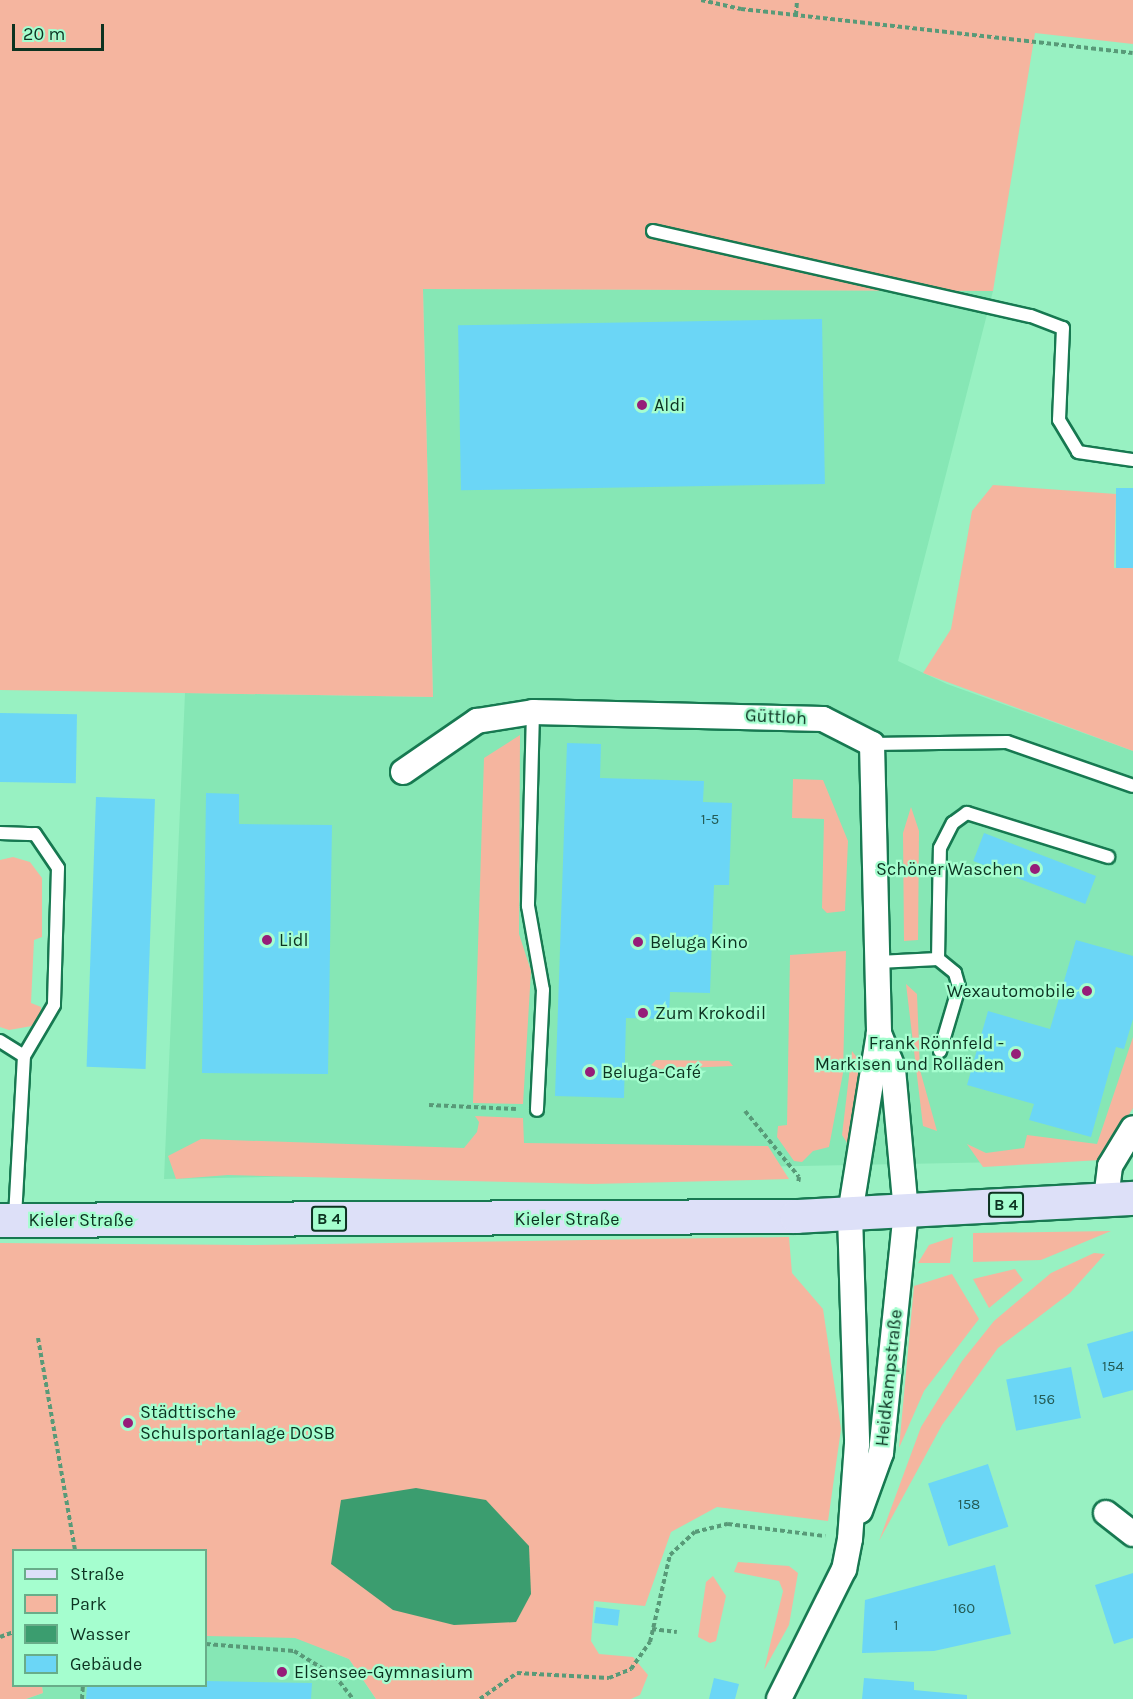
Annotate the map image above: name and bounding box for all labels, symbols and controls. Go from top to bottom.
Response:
scale bar [15,12,106,50]
text: 20 m [23,23,65,45]
place label: Aldi [654,394,685,416]
marker: Aldi [635,398,649,412]
street label: Güttloh [745,705,807,729]
house number: 1-5 [701,811,719,829]
place label: Schöner Waschen [876,858,1023,880]
marker: Schöner Waschen [1028,862,1042,876]
place label: Lidl [279,929,308,951]
place label: Beluga Kino [650,931,748,953]
marker: Lidl [260,933,274,947]
marker: Beluga Kino [631,935,645,949]
place label: Wexautomobile [947,980,1075,1002]
marker: Wexautomobile [1080,984,1094,998]
place label: Zum Krokodil [655,1002,766,1024]
marker: Zum Krokodil [636,1006,650,1020]
place label: Frank Rönnfeld - Markisen und Rolläden [815,1033,1004,1076]
marker: Frank Rönnfeld - Markisen und Rolläden [1009,1047,1023,1061]
place label: Beluga-Café [602,1061,701,1083]
marker: Beluga-Café [583,1065,597,1079]
road number: B 4 [988,1192,1024,1218]
road number: B 4 [311,1206,347,1232]
street label: Kieler Straße [515,1208,619,1230]
street label: Kieler Straße [29,1209,133,1231]
street label: Heidkampstraße [871,1308,907,1448]
house number: 154 [1102,1358,1124,1376]
house number: 156 [1033,1391,1055,1409]
place label: Städttische Schulsportanlage DOSB [140,1402,335,1444]
marker: Städttische Schulsportanlage DOSB [121,1416,135,1430]
house number: 158 [958,1496,980,1514]
legend [12,1549,207,1687]
text: Straße [70,1563,124,1585]
text: Park [70,1593,107,1615]
house number: 160 [953,1600,975,1618]
house number: 1 [894,1617,898,1635]
text: Wasser [70,1623,130,1645]
text: Gebäude [70,1653,142,1675]
place label: Elsensee-Gymnasium [294,1661,473,1683]
marker: Elsensee-Gymnasium [275,1665,289,1679]

